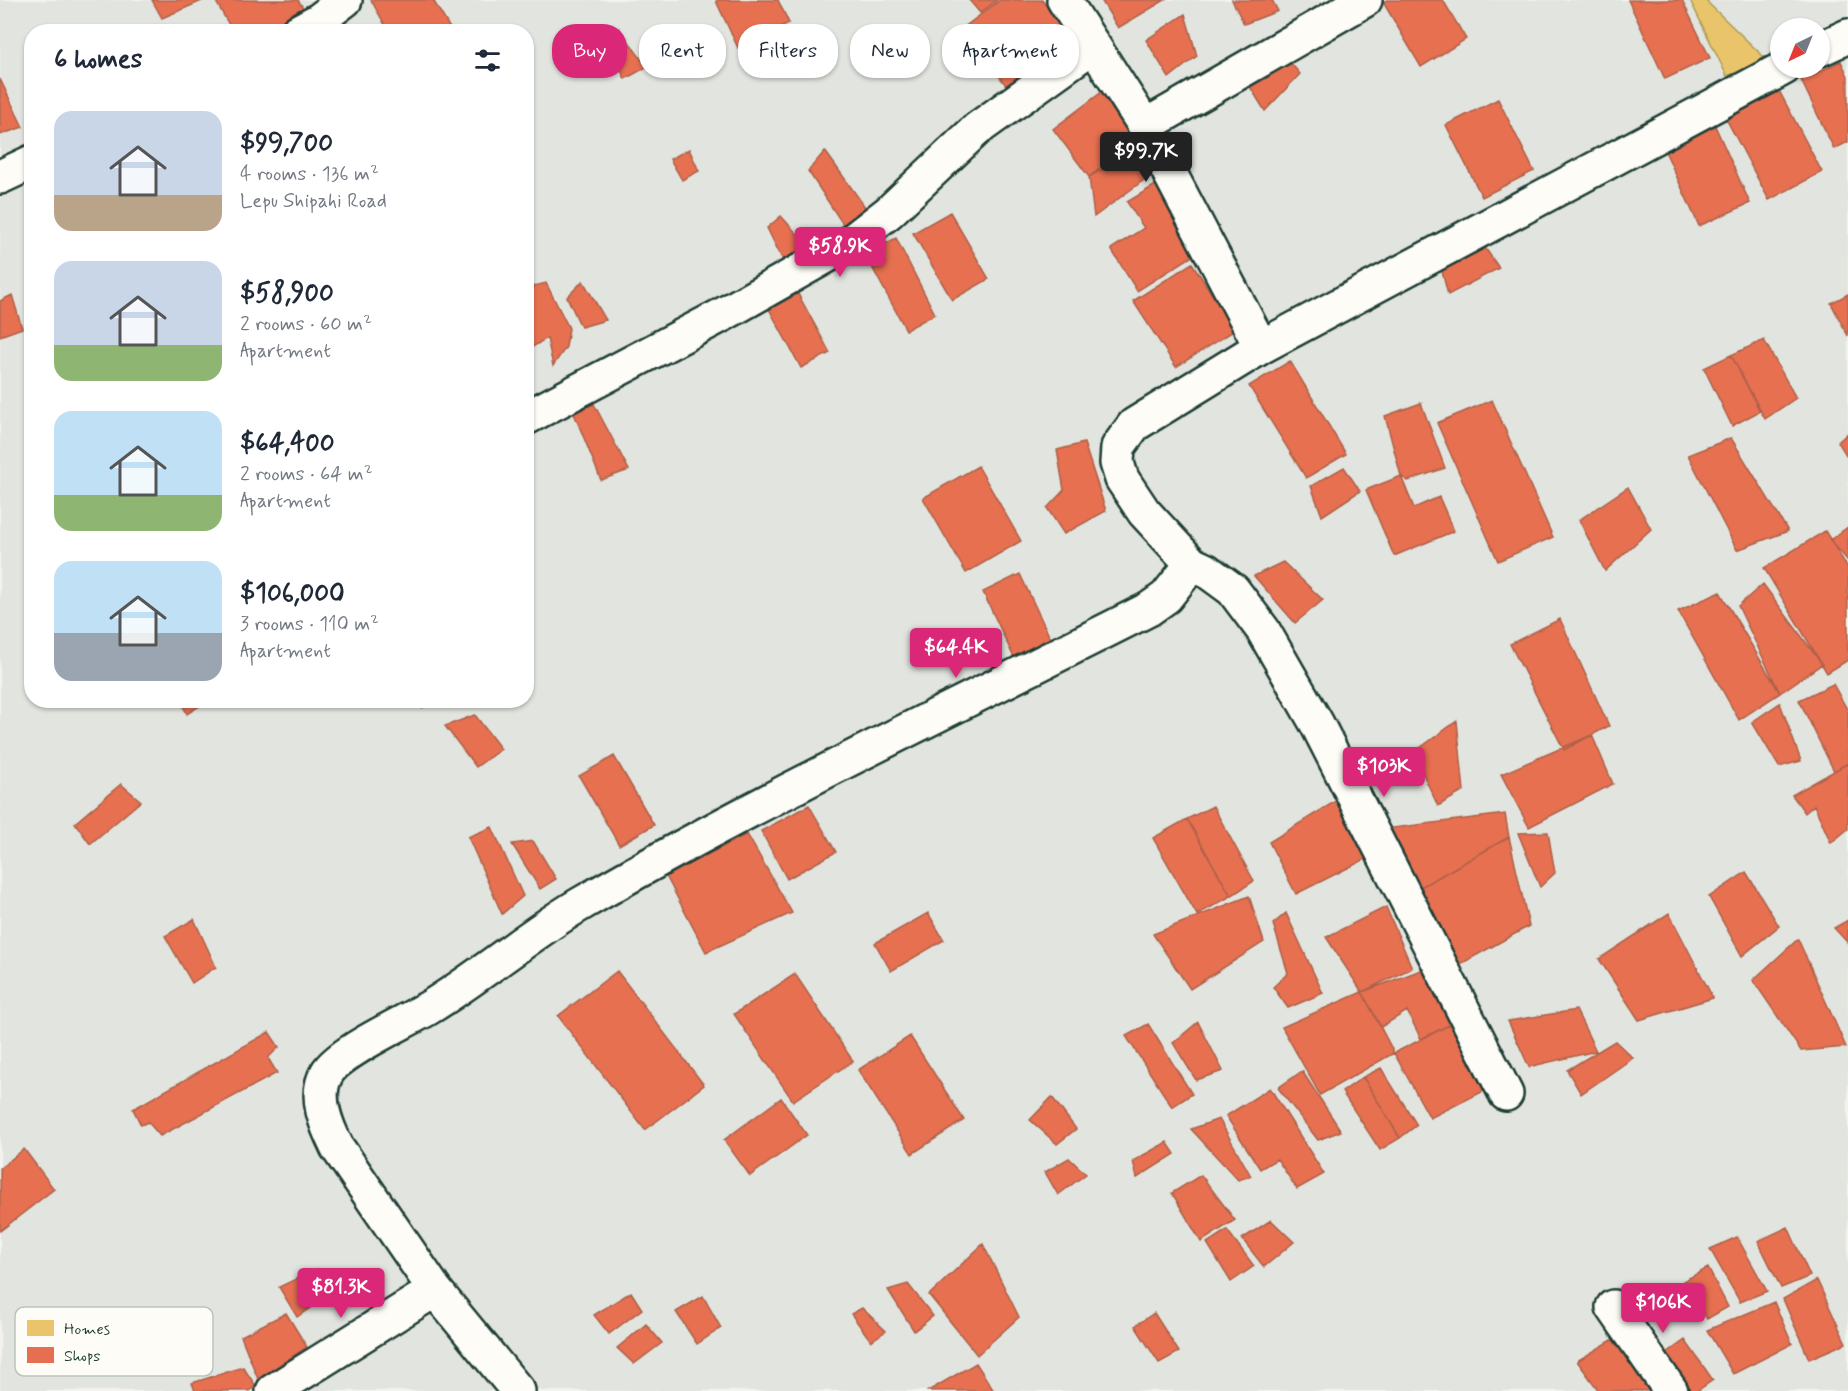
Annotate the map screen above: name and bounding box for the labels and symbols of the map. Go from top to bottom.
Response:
north arrow [1770,18,1830,78]
pin: $99.7K [1097,132,1195,183]
pin: $58.9K [791,227,889,278]
pin: $64.4K [907,628,1005,679]
pin: $103K [1342,747,1426,798]
pin: $81.3K [292,1268,390,1319]
pin: $106K [1621,1283,1705,1334]
legend [15,1307,213,1376]
text: Homes [64,1319,110,1340]
text: Shops [64,1346,101,1367]

